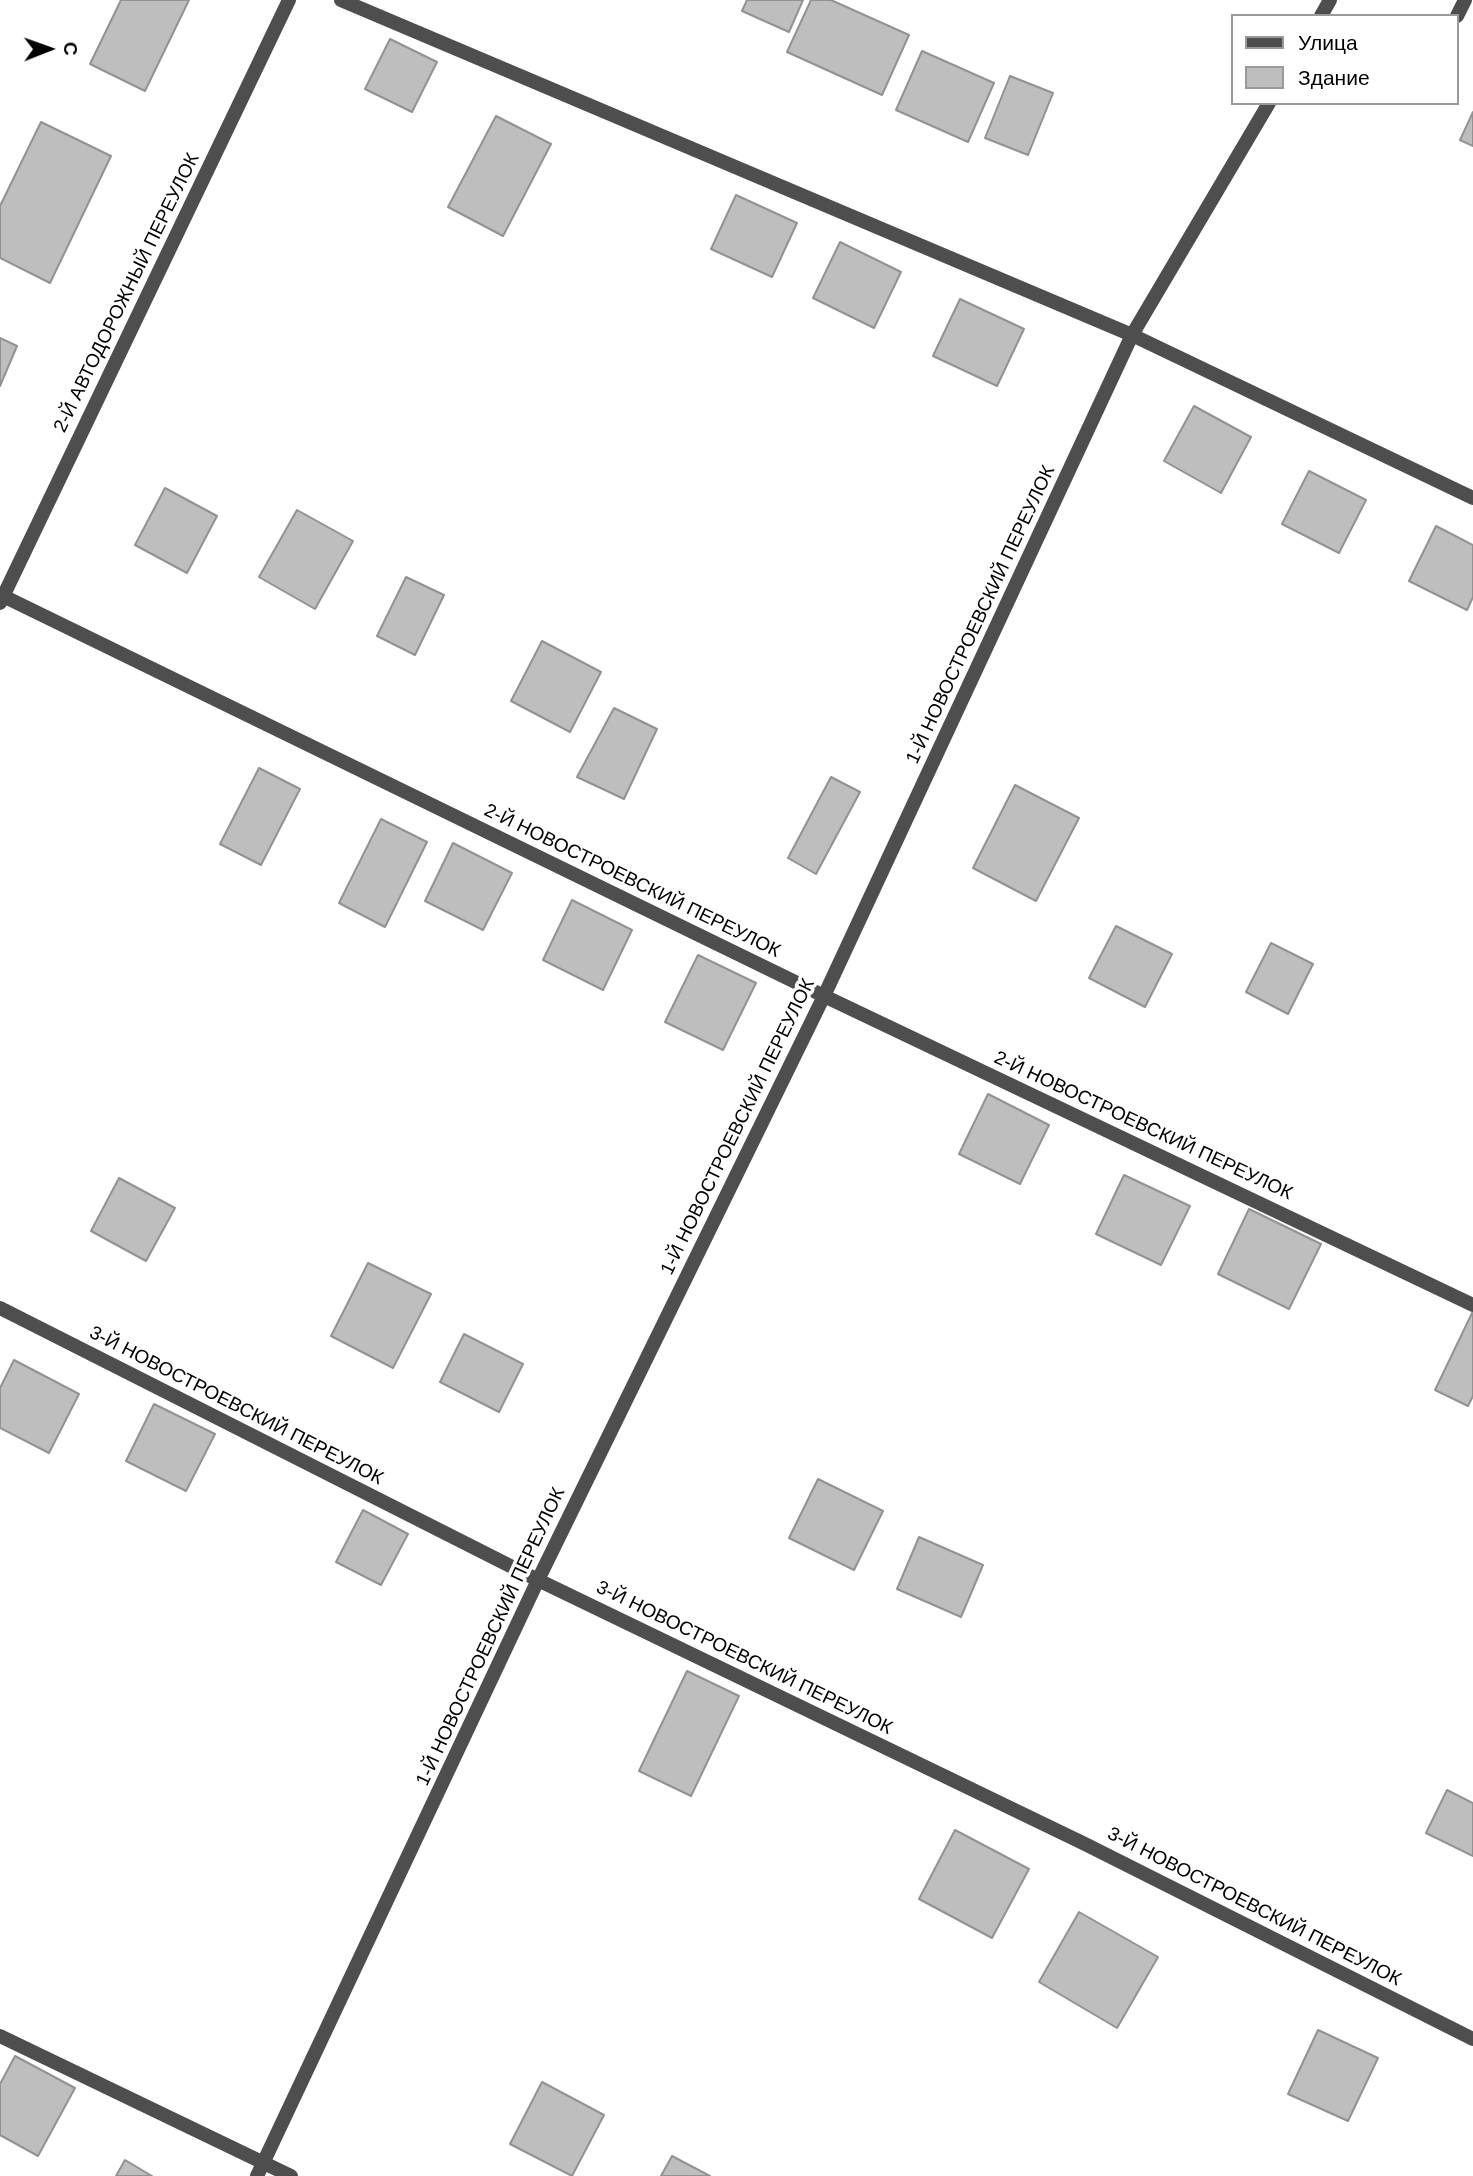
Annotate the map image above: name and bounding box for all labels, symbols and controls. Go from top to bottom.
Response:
north arrow [14,14,84,84]
legend [1232,14,1459,105]
text: Улица [1298,31,1358,54]
text: С [60,42,81,56]
text: Здание [1298,66,1370,89]
street label: 2-Й АВТОДОРОЖНЫЙ ПЕРЕУЛОК [49,150,205,436]
street label: 1-Й НОВОСТРОЕВСКИЙ ПЕРЕУЛОК [902,462,1060,768]
street label: 2-Й НОВОСТРОЕВСКИЙ ПЕРЕУЛОК [480,799,784,963]
street label: 1-Й НОВОСТРОЕВСКИЙ ПЕРЕУЛОК [656,975,820,1279]
street label: 2-Й НОВОСТРОЕВСКИЙ ПЕРЕУЛОК [990,1047,1296,1205]
street label: 3-Й НОВОСТРОЕВСКИЙ ПЕРЕУЛОК [85,1322,387,1490]
street label: 1-Й НОВОСТРОЕВСКИЙ ПЕРЕУЛОК [412,1484,570,1790]
street label: 3-Й НОВОСТРОЕВСКИЙ ПЕРЕУЛОК [592,1576,896,1740]
street label: 3-Й НОВОСТРОЕВСКИЙ ПЕРЕУЛОК [1103,1823,1405,1991]

